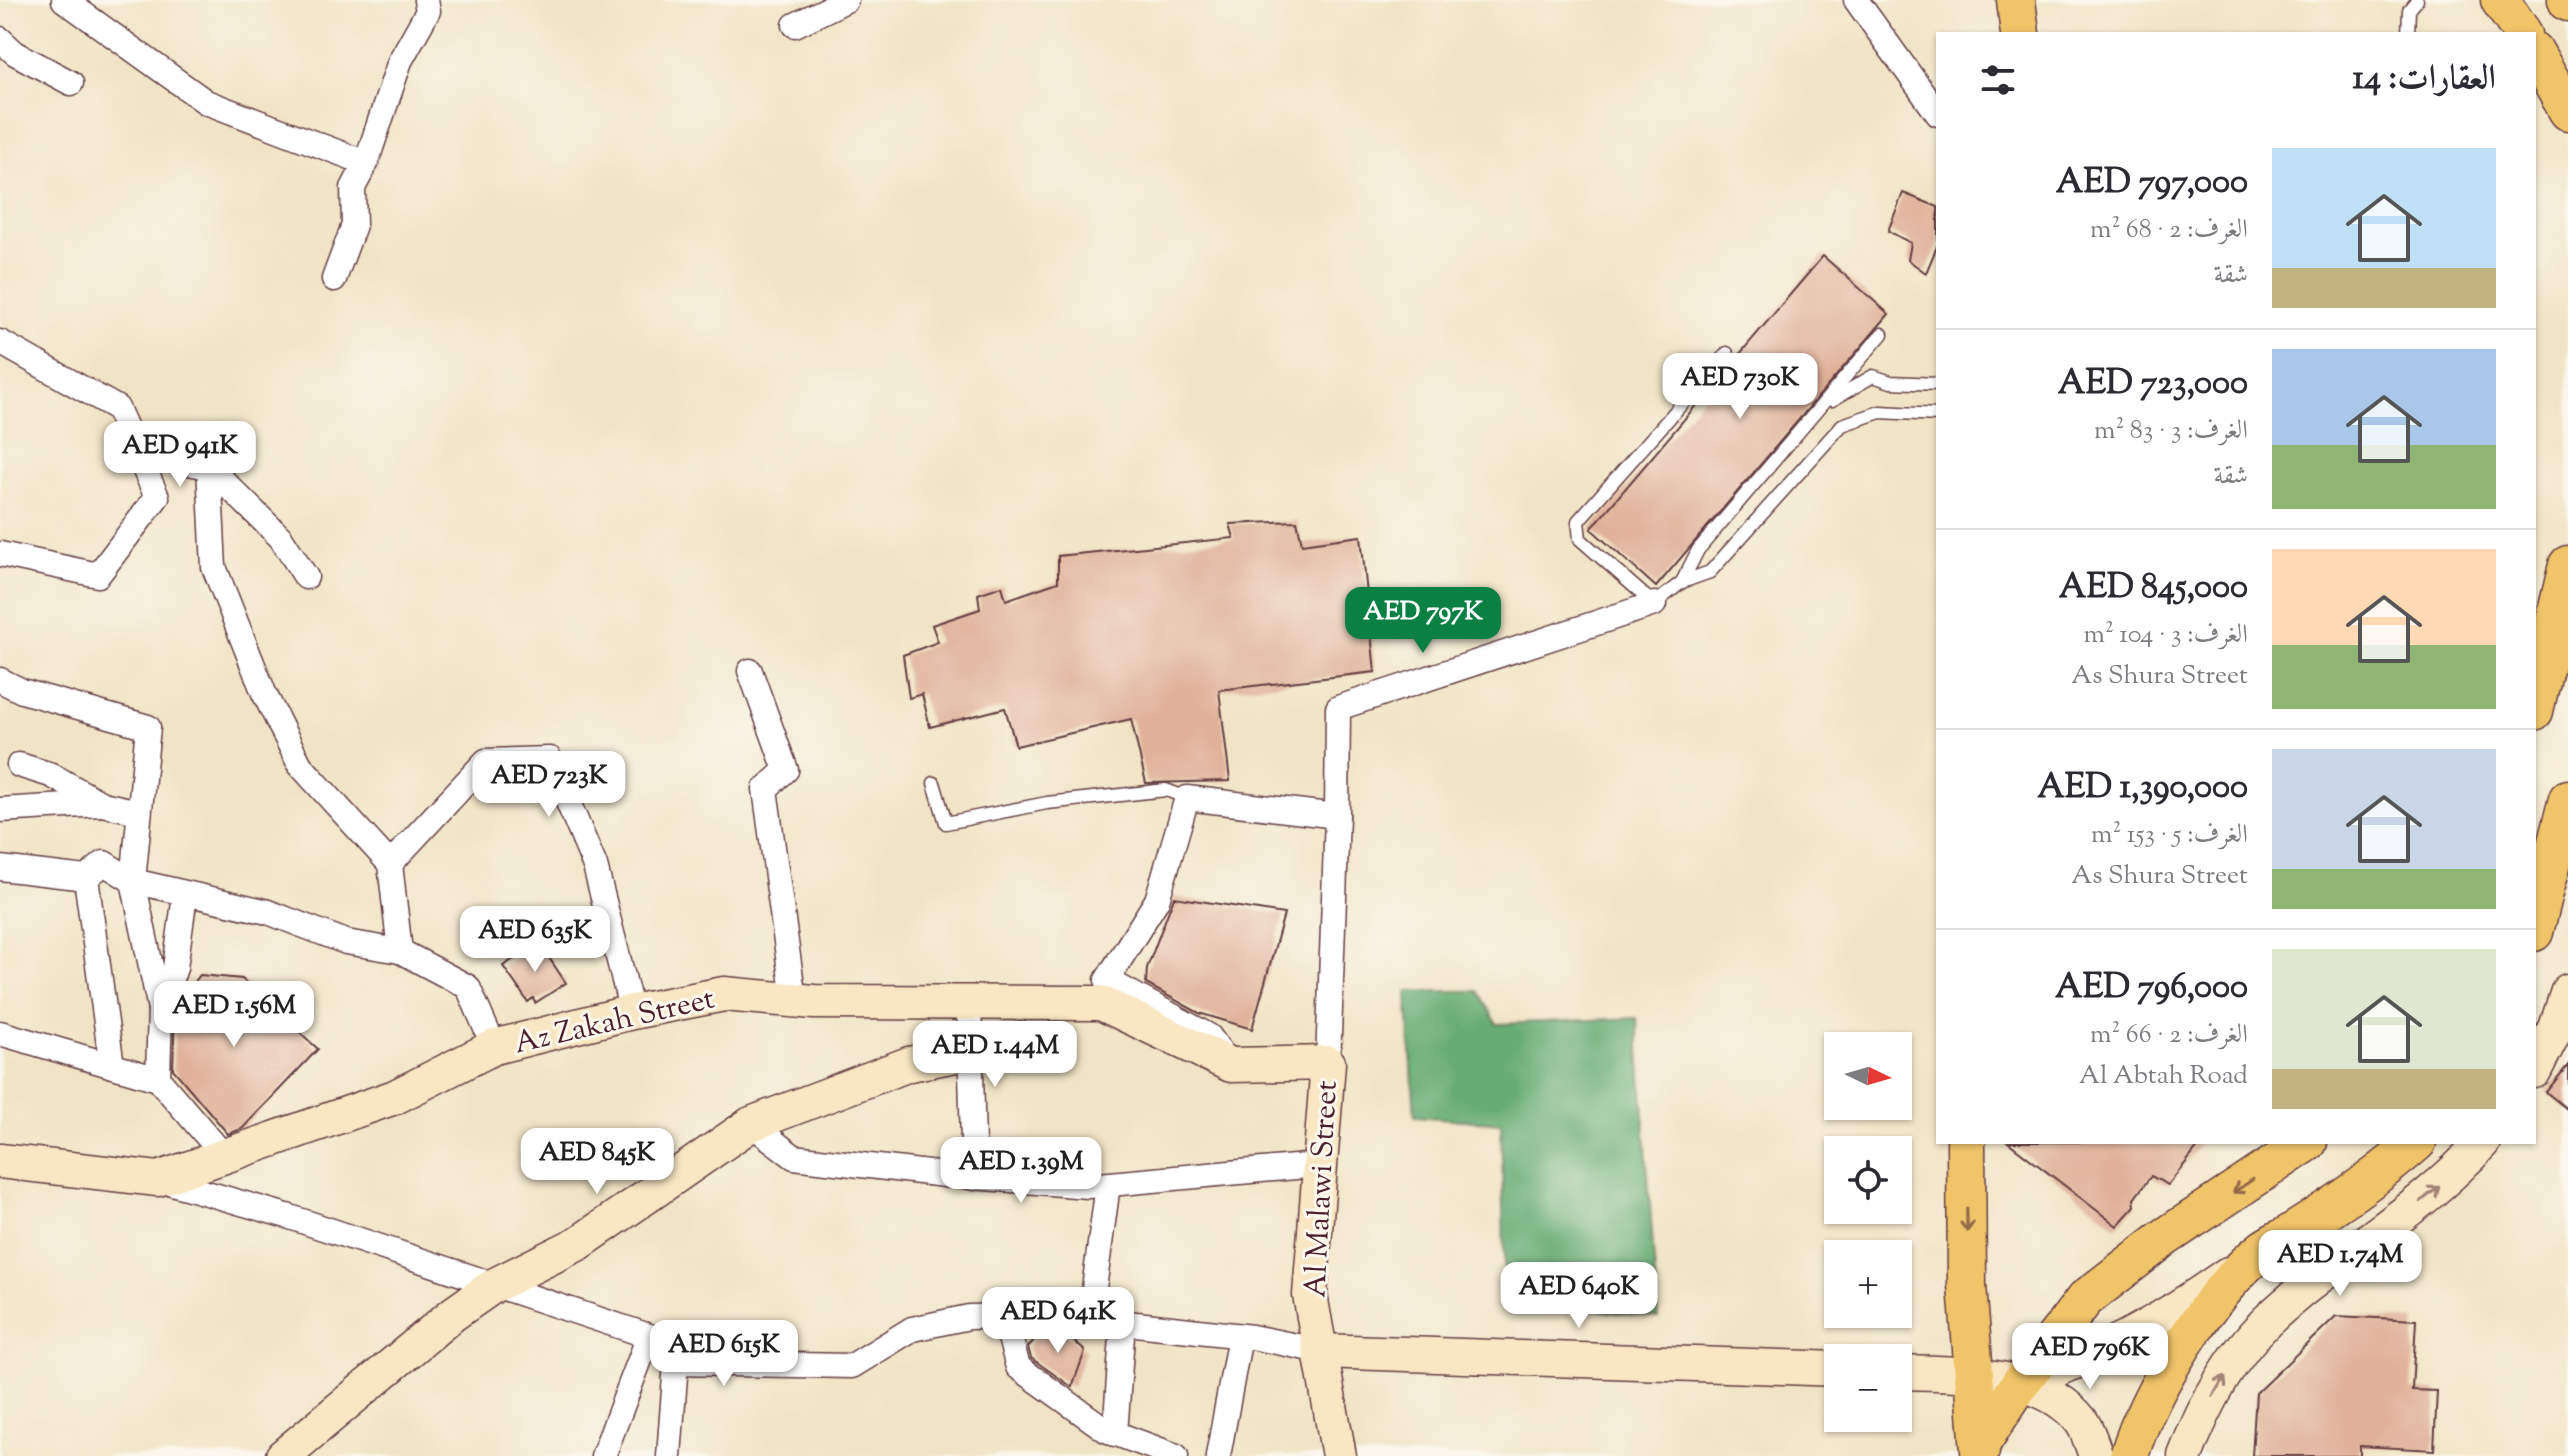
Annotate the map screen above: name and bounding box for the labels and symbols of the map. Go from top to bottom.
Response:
pin: AED 730K [1657,353,1823,421]
pin: AED 941K [97,421,263,489]
pin: AED 797K [1340,587,1506,655]
pin: AED 723K [466,751,632,819]
pin: AED 635K [452,906,618,974]
street label: Az Zakah Street [510,978,719,1066]
pin: AED 1.56M [142,981,326,1049]
pin: AED 1.44M [903,1021,1087,1089]
north arrow [1824,1032,1912,1120]
street label: Al Malawi Street [1295,1080,1350,1299]
pin: AED 845K [514,1128,680,1196]
pin: AED 1.39M [929,1137,1113,1205]
one-way arrow [2232,1178,2255,1194]
one-way arrow [2419,1185,2440,1202]
one-way arrow [1959,1206,1974,1233]
pin: AED 1.74M [2248,1230,2432,1298]
pin: AED 640K [1496,1262,1662,1330]
pin: AED 641K [975,1287,1141,1355]
pin: AED 615K [641,1320,807,1388]
pin: AED 796K [2007,1323,2173,1391]
one-way arrow [2211,1375,2227,1398]

